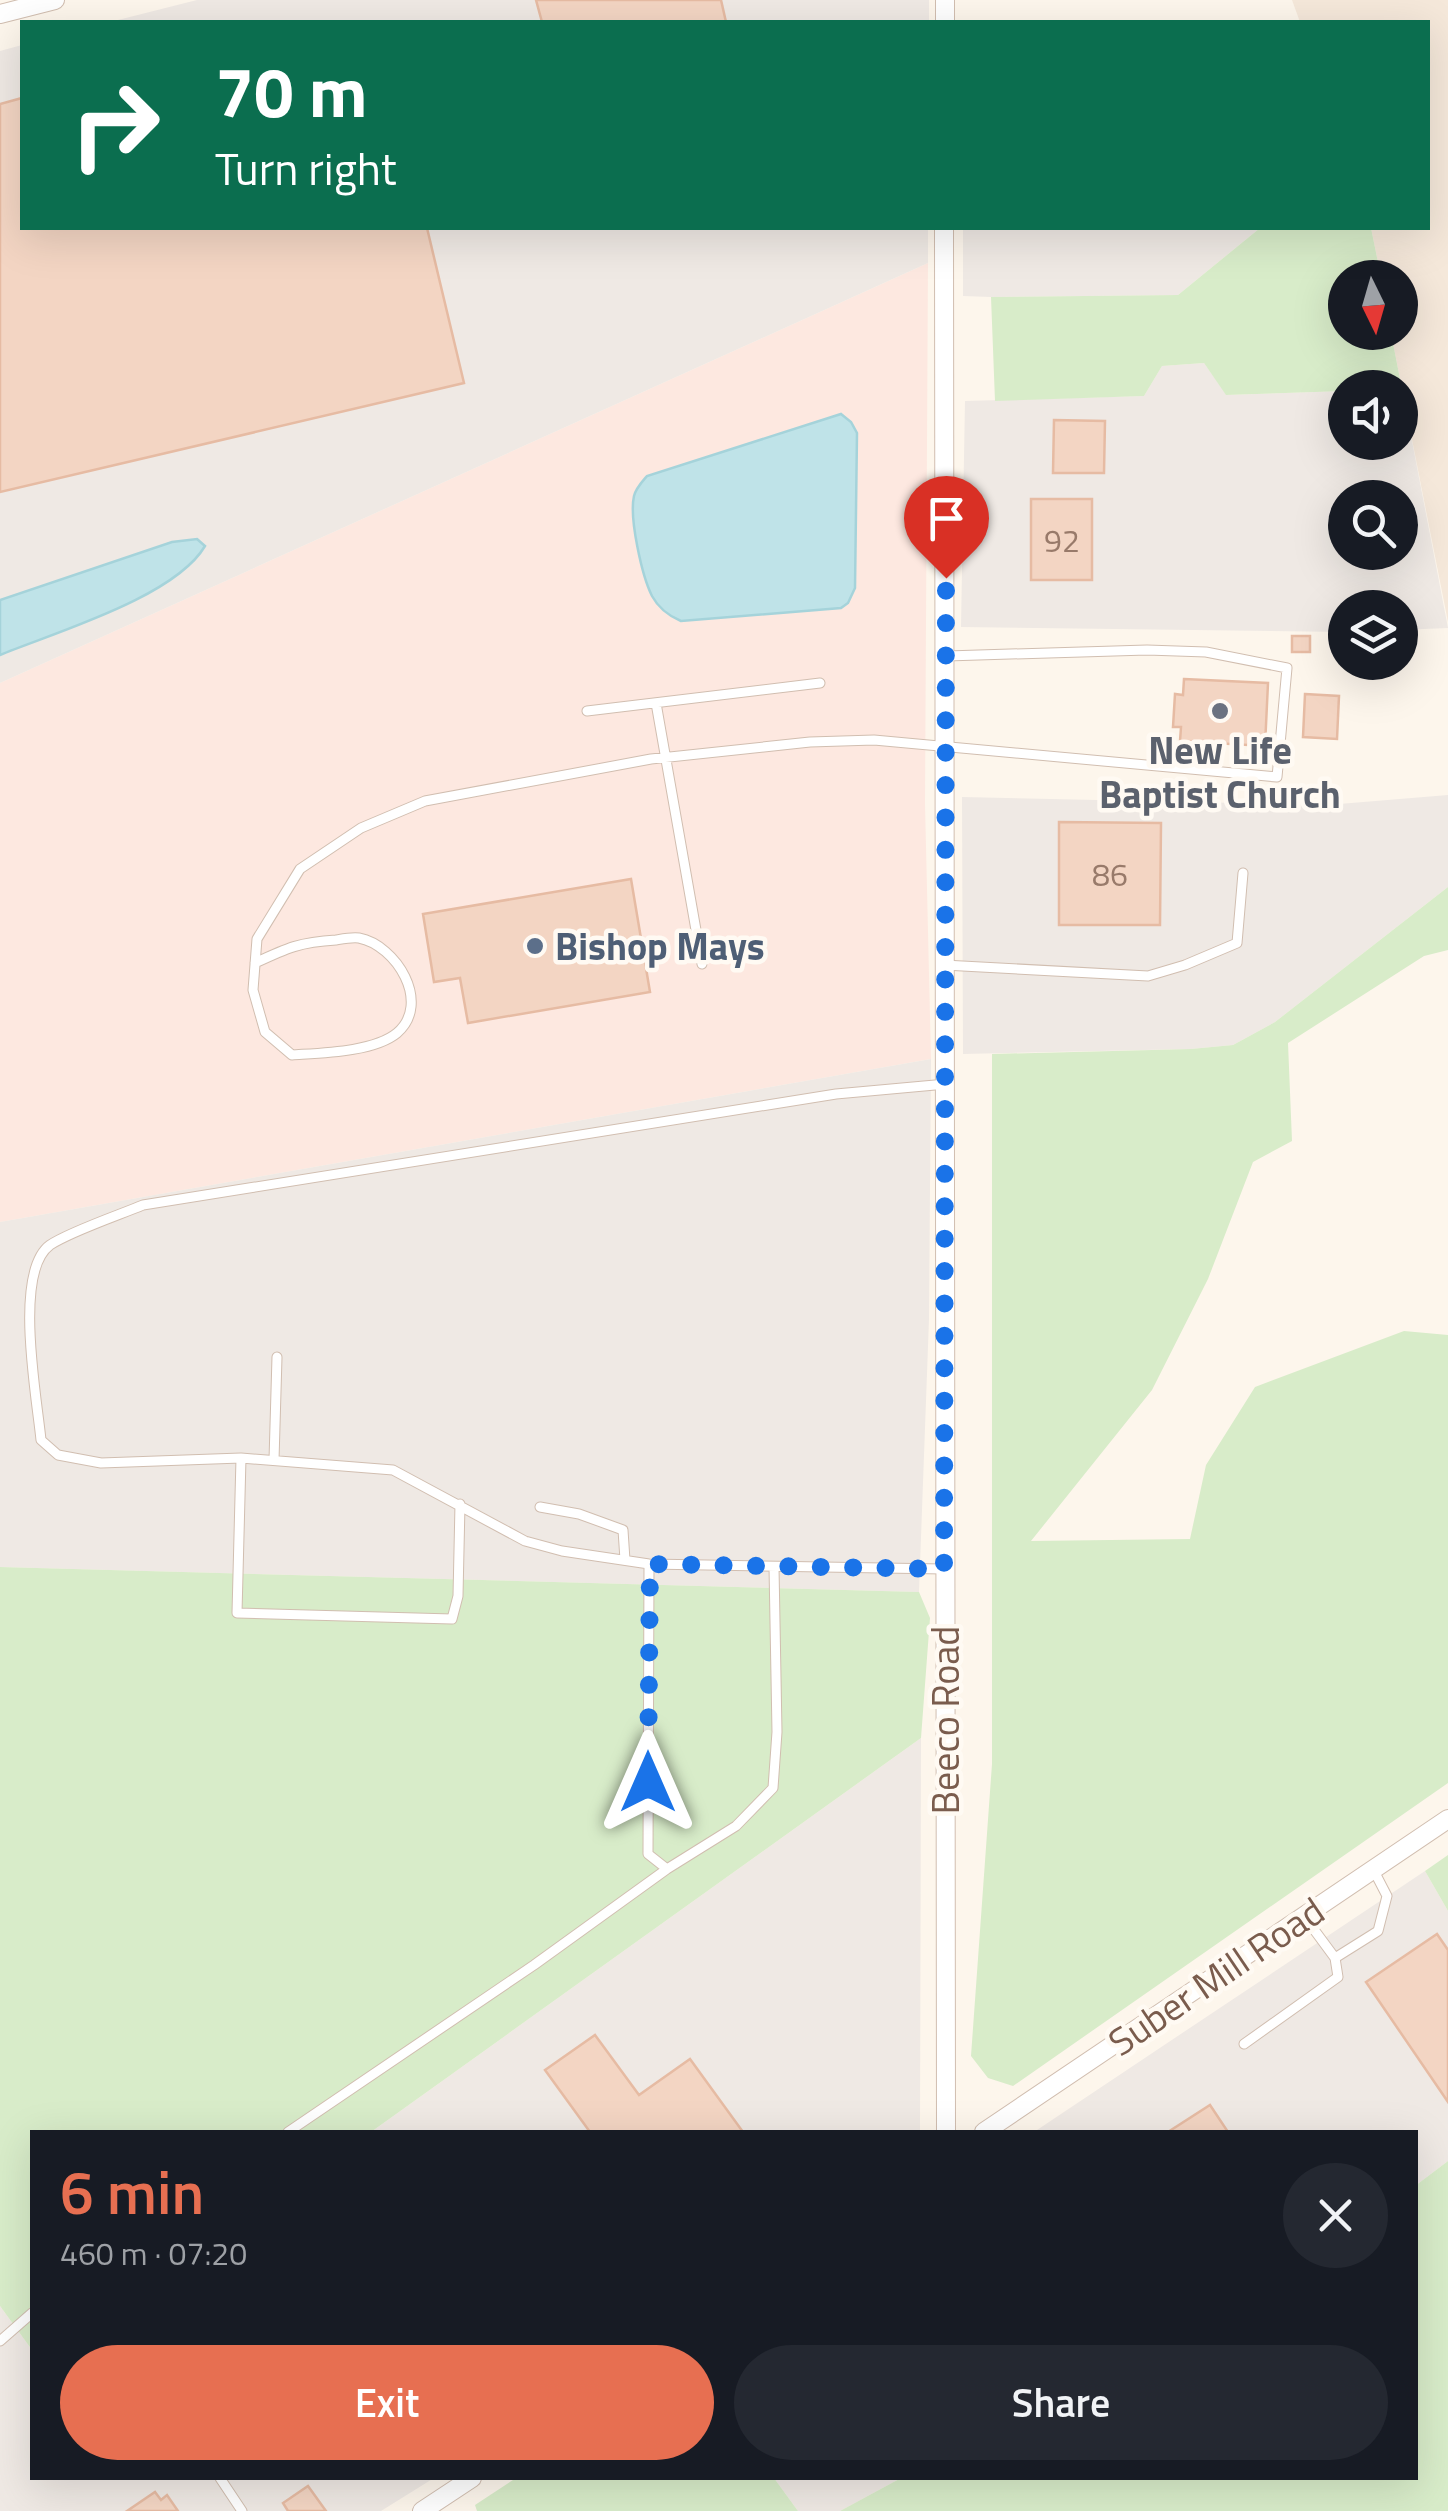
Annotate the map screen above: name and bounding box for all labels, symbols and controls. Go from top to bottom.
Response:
text: 70 m [215,38,368,144]
icon: right [50,60,180,190]
text: Turn right [215,134,397,202]
north arrow [1328,260,1418,350]
map controls [1328,260,1418,680]
button: sound [1328,370,1418,460]
pin [904,476,989,579]
button: search [1328,480,1418,570]
icon: arrive [919,491,974,546]
house number: 92 [1044,516,1080,564]
button: layers [1328,590,1418,680]
marker: New Life Baptist Church [1209,700,1231,722]
place label: New Life Baptist Church [1099,721,1341,823]
house number: 86 [1092,850,1128,898]
place label: Bishop Mays [555,917,765,975]
marker: Bishop Mays [524,935,546,957]
street label: Beeco Road [916,1626,974,1814]
position arrow [596,1730,700,1834]
street label: Suber Mill Road [1096,1882,1336,2070]
text: 6 min [60,2146,204,2237]
button: close [1283,2163,1388,2268]
text: 460 m · 07:20 [60,2229,247,2277]
button: Exit [60,2345,714,2460]
button: Share [734,2345,1388,2460]

